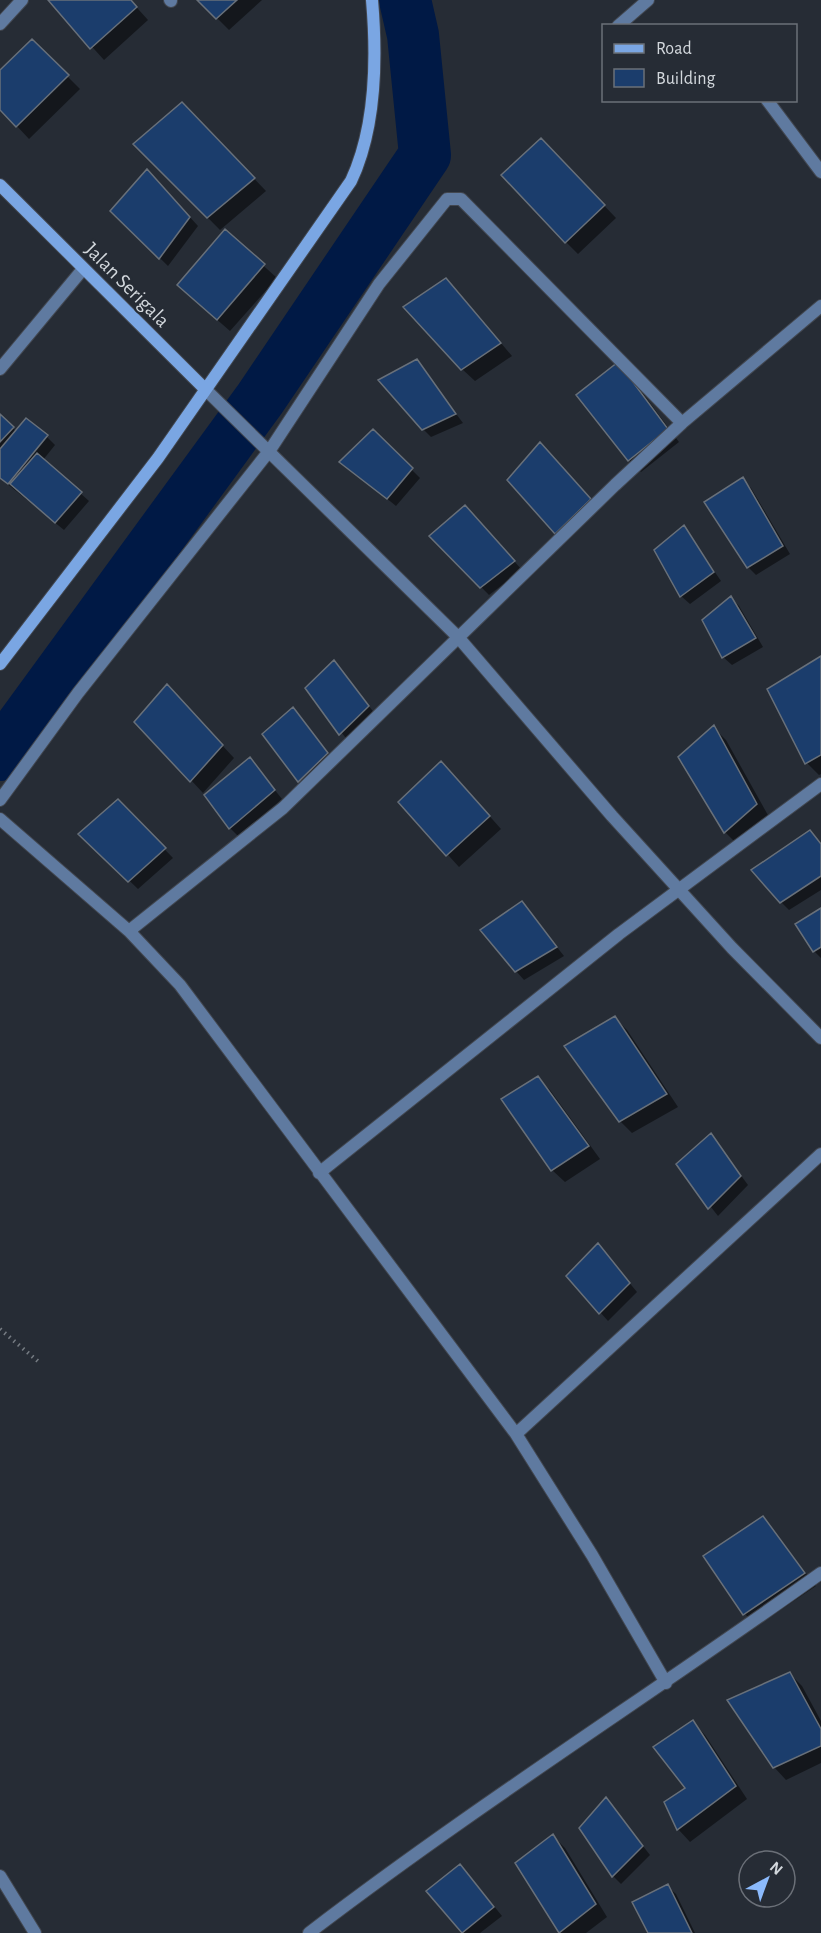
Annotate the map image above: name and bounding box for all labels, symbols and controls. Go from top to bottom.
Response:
legend [602,24,797,102]
text: Road [656,40,692,58]
text: Building [656,70,716,88]
street label: Jalan Serigala [81,239,174,332]
north arrow [737,1849,797,1909]
text: N [767,1859,786,1878]

